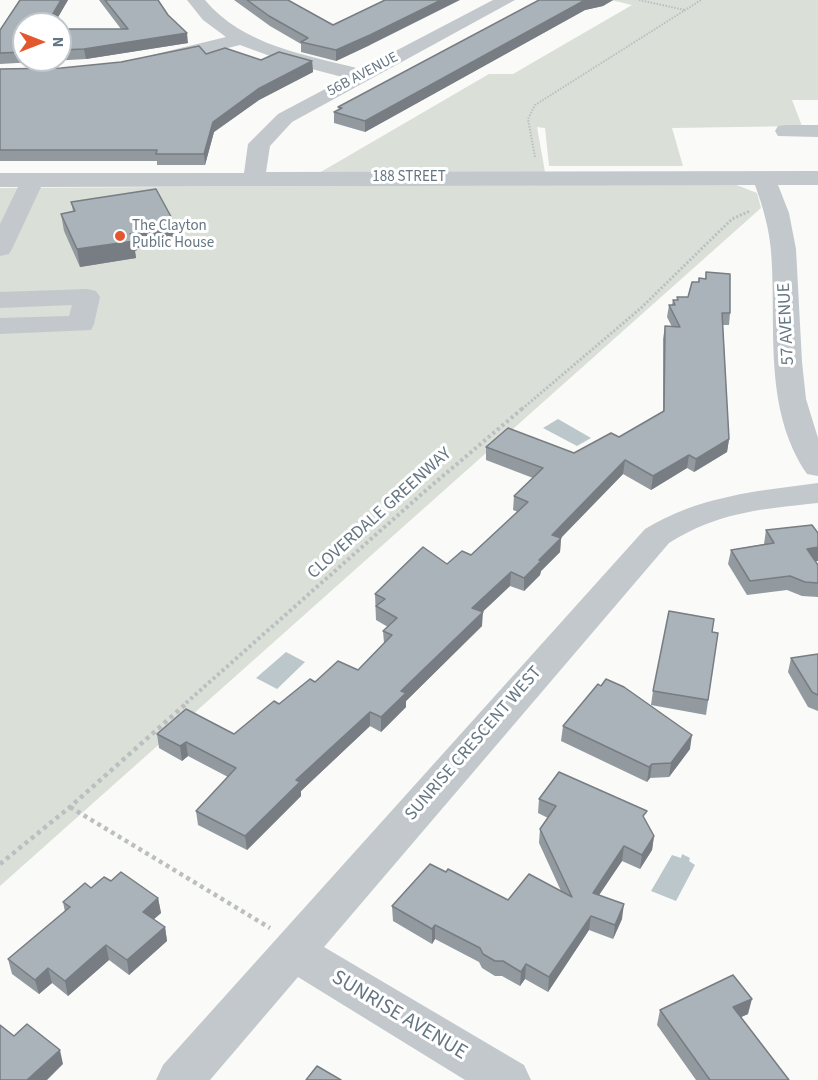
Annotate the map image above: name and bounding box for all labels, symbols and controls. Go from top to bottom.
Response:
north arrow [12,12,72,72]
text: N [47,37,69,47]
street label: 56B AVENUE [325,49,401,101]
street label: 188 STREET [372,169,446,187]
place label: The Clayton Public House [132,218,214,253]
marker: The Clayton Public House [113,229,127,243]
street label: 57 AVENUE [774,282,800,366]
street label: CLOVERDALE GREENWAY [304,444,456,584]
street label: SUNRISE CRESCENT WEST [401,662,547,826]
street label: SUNRISE AVENUE [327,966,471,1066]

